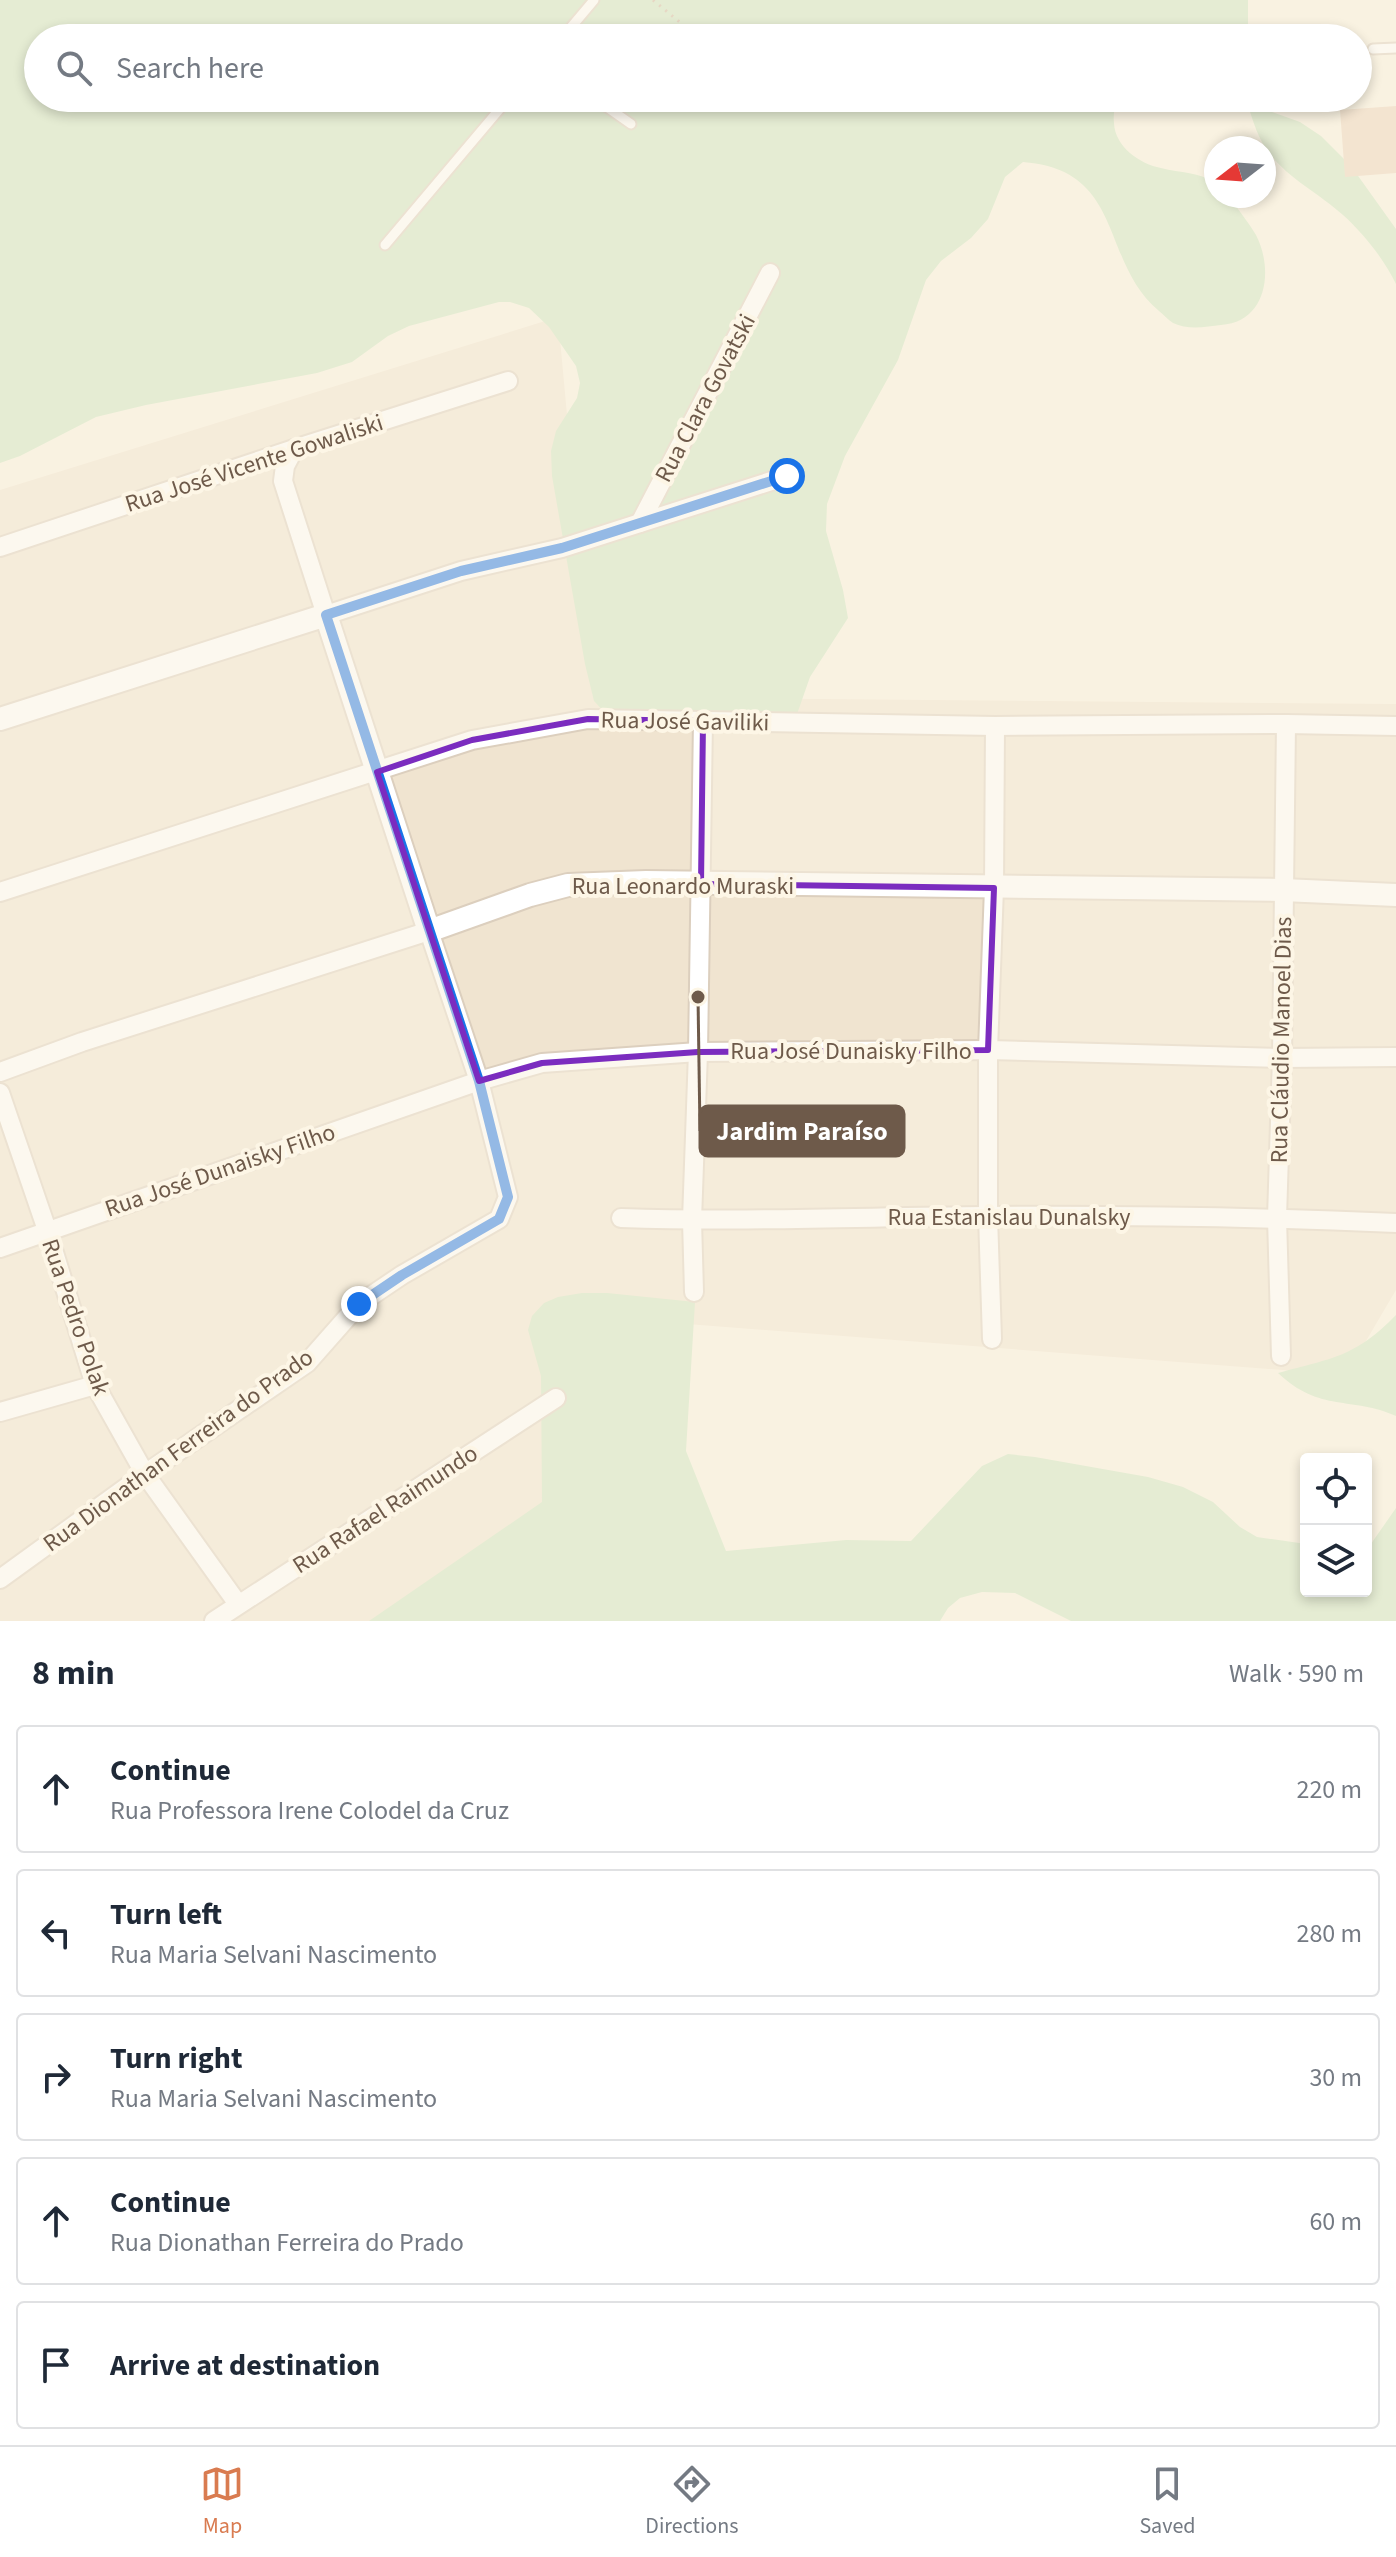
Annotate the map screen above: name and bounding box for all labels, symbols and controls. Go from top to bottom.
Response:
search box [24,24,1372,112]
icon: search [52,46,96,90]
text: Search here [116,47,264,90]
north arrow [1204,136,1276,208]
street label: Rua Clara Govatski [646,308,765,489]
street label: Rua José Vicente Gowaliski [120,405,388,522]
route start [769,458,805,494]
street label: Rua José Gaviliki [600,703,770,740]
street label: Rua Leonardo Muraski [572,869,794,904]
street label: Rua Cláudio Manoel Dias [1262,916,1301,1164]
street label: Rua José Dunaisky Filho [730,1034,972,1069]
callout: Jardim Paraíso [700,1106,904,1156]
text: Jardim Paraíso [716,1113,888,1150]
street label: Rua José Dunaisky Filho [100,1115,340,1226]
street label: Rua Estanislau Dunalsky [888,1200,1131,1235]
street label: Rua Pedro Polak [32,1234,119,1400]
route end [341,1286,377,1322]
street label: Rua Dionathan Ferreira do Prado [36,1340,321,1561]
street label: Rua Rafael Raimundo [286,1436,485,1583]
map controls [1300,1453,1372,1597]
button: locate [1300,1453,1372,1525]
button: layers [1300,1525,1372,1597]
text: 8 min [32,1649,115,1698]
text: Walk · 590 m [1229,1655,1364,1692]
text: Continue [110,1749,231,1792]
icon: ahead [34,1767,78,1811]
text: 220 m [1296,1771,1362,1808]
text: Rua Professora Irene Colodel da Cruz [110,1792,509,1829]
text: Turn left [110,1893,222,1936]
icon: left [34,1911,78,1955]
text: 280 m [1296,1915,1362,1952]
text: Rua Maria Selvani Nascimento [110,1936,437,1973]
text: Turn right [110,2037,242,2080]
icon: right [34,2055,78,2099]
text: 30 m [1309,2059,1362,2096]
text: Rua Maria Selvani Nascimento [110,2080,437,2117]
text: Continue [110,2181,231,2224]
icon: ahead [34,2199,78,2243]
text: 60 m [1309,2203,1362,2240]
text: Rua Dionathan Ferreira do Prado [110,2224,464,2261]
icon: arrive [34,2343,78,2387]
text: Arrive at destination [110,2344,380,2387]
tab: Map [200,2462,244,2542]
tab: Directions [645,2462,738,2542]
tab: Saved [1139,2462,1196,2542]

